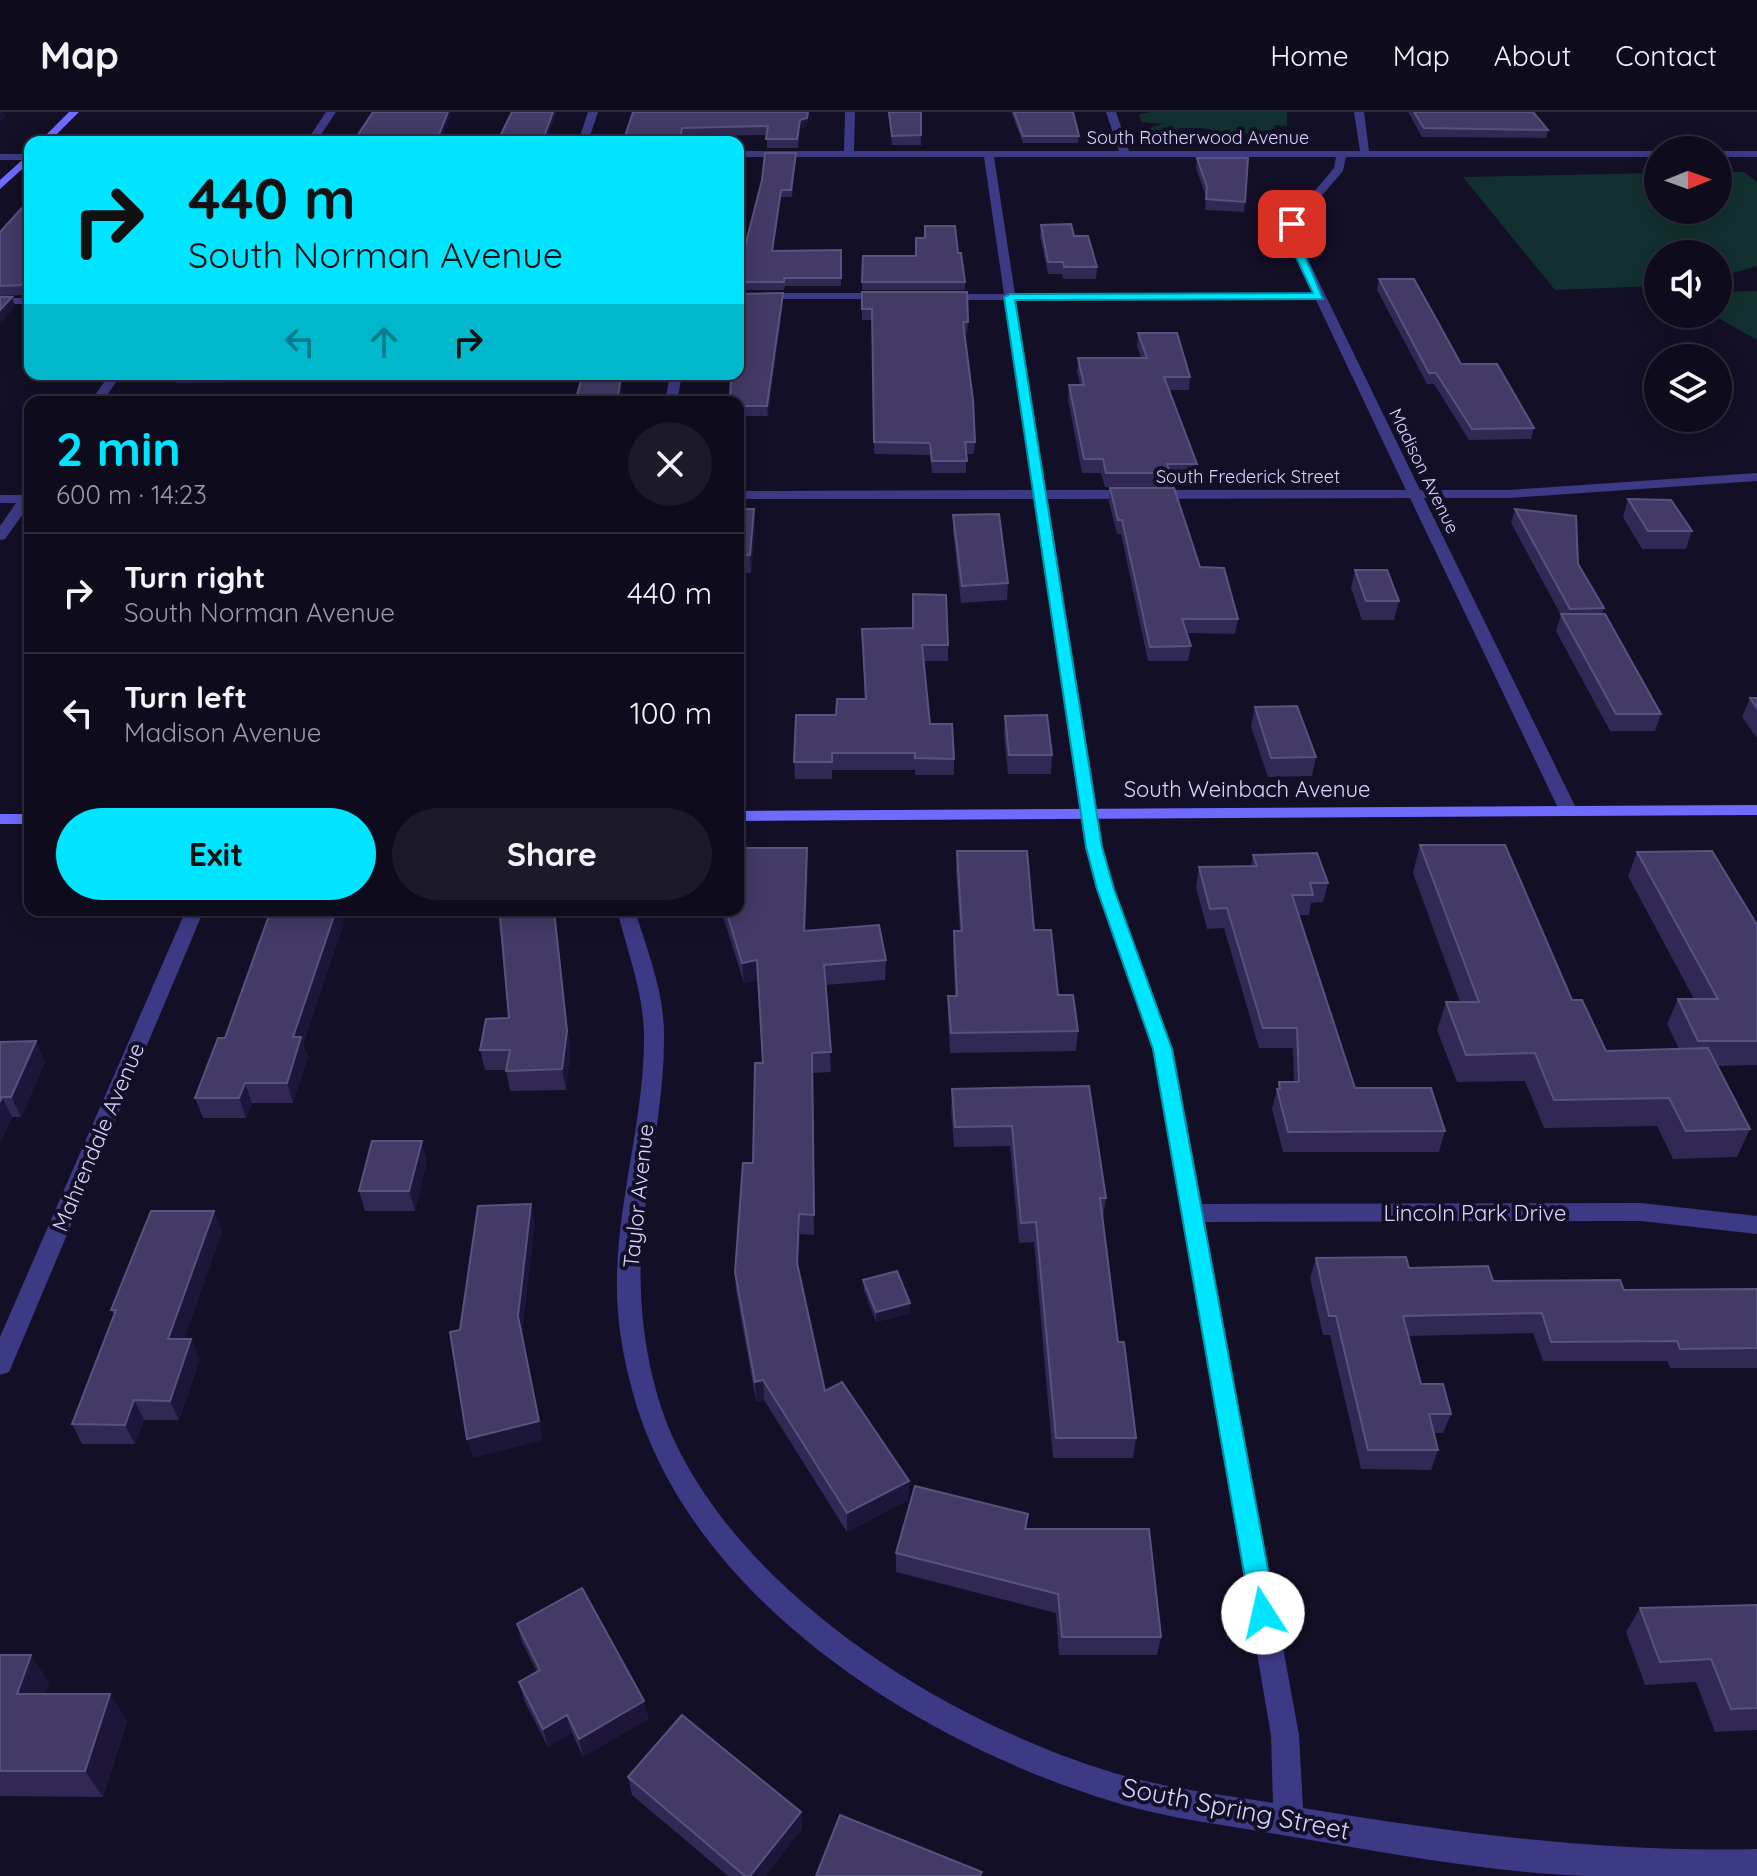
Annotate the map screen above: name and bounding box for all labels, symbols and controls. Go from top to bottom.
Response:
text: Map [40,31,119,79]
text: Home [1270,38,1349,73]
text: Map [1393,38,1450,73]
text: About [1494,38,1571,73]
text: Contact [1615,38,1717,73]
street label: South Rotherwood Avenue [1087,126,1309,149]
north arrow [1644,136,1732,224]
map controls [1644,136,1732,432]
text: 440 m [188,163,356,233]
icon: right [56,168,160,272]
pin [1258,190,1326,258]
icon: arrive [1270,202,1314,246]
text: South Norman Avenue [188,232,563,277]
button: sound [1644,240,1732,328]
icon: left [278,320,322,364]
icon: ahead [362,320,406,364]
icon: right [446,320,490,364]
button: layers [1644,344,1732,432]
street label: Madison Avenue [1384,404,1465,537]
text: 2 min [56,418,181,478]
button: close [628,422,712,506]
street label: South Frederick Street [1156,465,1340,488]
text: 600 m · 14:23 [56,478,207,511]
text: Turn right [124,558,265,596]
icon: right [56,571,100,615]
text: 440 m [627,574,712,612]
text: South Norman Avenue [124,596,395,629]
text: Turn left [124,678,247,716]
icon: left [56,691,100,735]
text: 100 m [630,694,712,732]
text: Madison Avenue [124,716,322,749]
street label: South Weinbach Avenue [1124,775,1370,803]
button: Exit [56,808,376,900]
button: Share [392,808,712,900]
street label: Mahrendale Avenue [46,1038,150,1236]
street label: Taylor Avenue [617,1123,659,1269]
street label: Lincoln Park Drive [1383,1199,1567,1227]
position arrow [1221,1571,1305,1655]
street label: South Spring Street [1120,1770,1353,1847]

